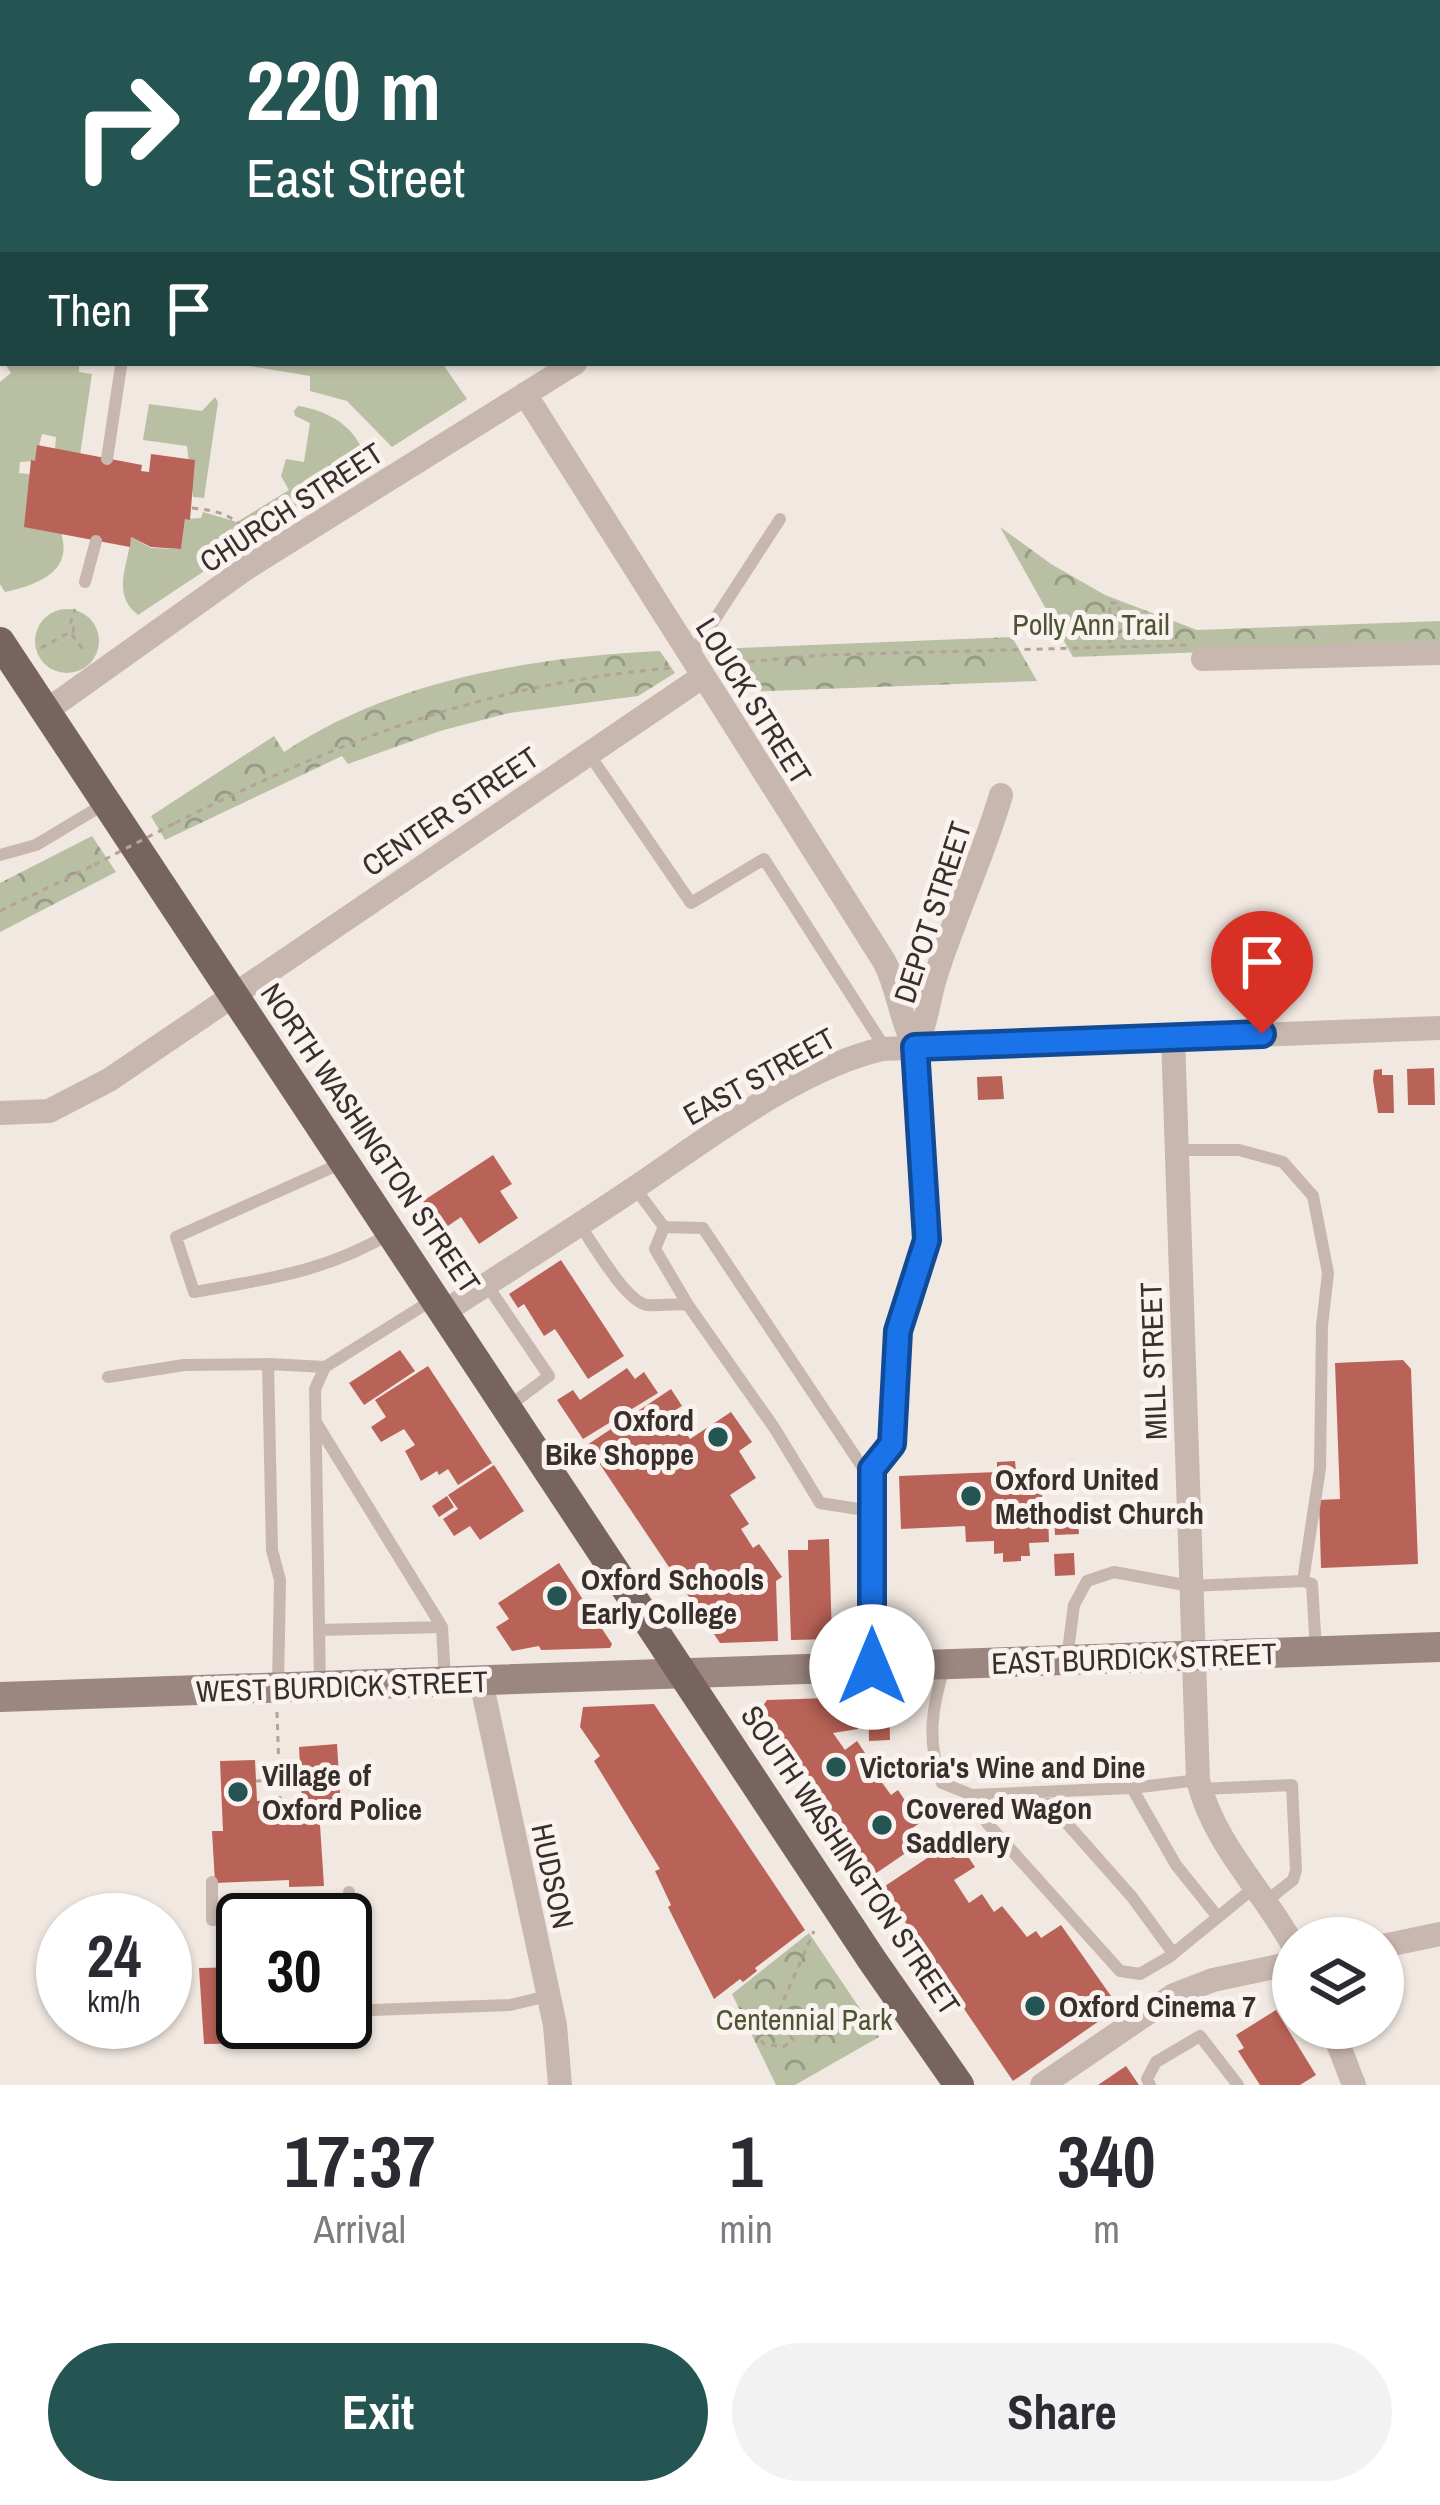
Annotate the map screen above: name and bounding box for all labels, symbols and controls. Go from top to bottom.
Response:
text: 220 m [246,33,441,146]
icon: right [48,48,204,204]
text: East Street [246,141,465,214]
icon: arrive [156,276,222,342]
text: Then [48,279,132,340]
street label: CHURCH STREET [192,433,390,581]
park label: Polly Ann Trail [1012,604,1170,644]
street label: LOUCK STREET [687,610,821,792]
street label: CENTER STREET [354,737,546,885]
street label: DEPOT STREET [884,816,980,1008]
pin [1211,911,1313,1034]
icon: arrive [1229,929,1295,995]
street label: NORTH WASHINGTON STREET [252,975,490,1301]
street label: EAST STREET [676,1018,842,1134]
street label: MILL STREET [1130,1282,1176,1440]
place label: Oxford Bike Shoppe [545,1400,694,1474]
marker: Oxford Bike Shoppe [705,1424,731,1450]
place label: Oxford United Methodist Church [995,1459,1204,1533]
marker: Oxford United Methodist Church [958,1483,984,1509]
place label: Oxford Schools Early College [581,1559,764,1633]
marker: Oxford Schools Early College [544,1583,570,1609]
position arrow [809,1604,935,1730]
street label: EAST BURDICK STREET [991,1633,1277,1683]
street label: WEST BURDICK STREET [195,1661,489,1711]
street label: SOUTH WASHINGTON STREET [732,1698,970,2022]
place label: Victoria's Wine and Dine [860,1747,1145,1787]
marker: Victoria's Wine and Dine [823,1754,849,1780]
place label: Village of Oxford Police [262,1755,422,1829]
marker: Village of Oxford Police [225,1779,251,1805]
place label: Covered Wagon Saddlery [906,1788,1092,1862]
marker: Covered Wagon Saddlery [869,1812,895,1838]
street label: HUDSON [522,1820,584,1932]
speed limit sign: 30 [216,1893,372,2049]
text: 24 [87,1915,141,1996]
map controls [1272,1917,1404,2049]
button: layers [1272,1917,1404,2049]
text: km/h [87,1981,141,2021]
place label: Oxford Cinema 7 [1059,1986,1256,2026]
marker: Oxford Cinema 7 [1022,1993,1048,2019]
park label: Centennial Park [716,1999,893,2039]
text: 17:37 [284,2112,435,2209]
text: 1 [730,2112,763,2209]
text: 340 [1057,2112,1156,2209]
text: Arrival [314,2203,406,2255]
text: min [720,2203,773,2255]
text: m [1093,2203,1120,2255]
button: Exit [48,2343,708,2481]
button: Share [732,2343,1392,2481]

